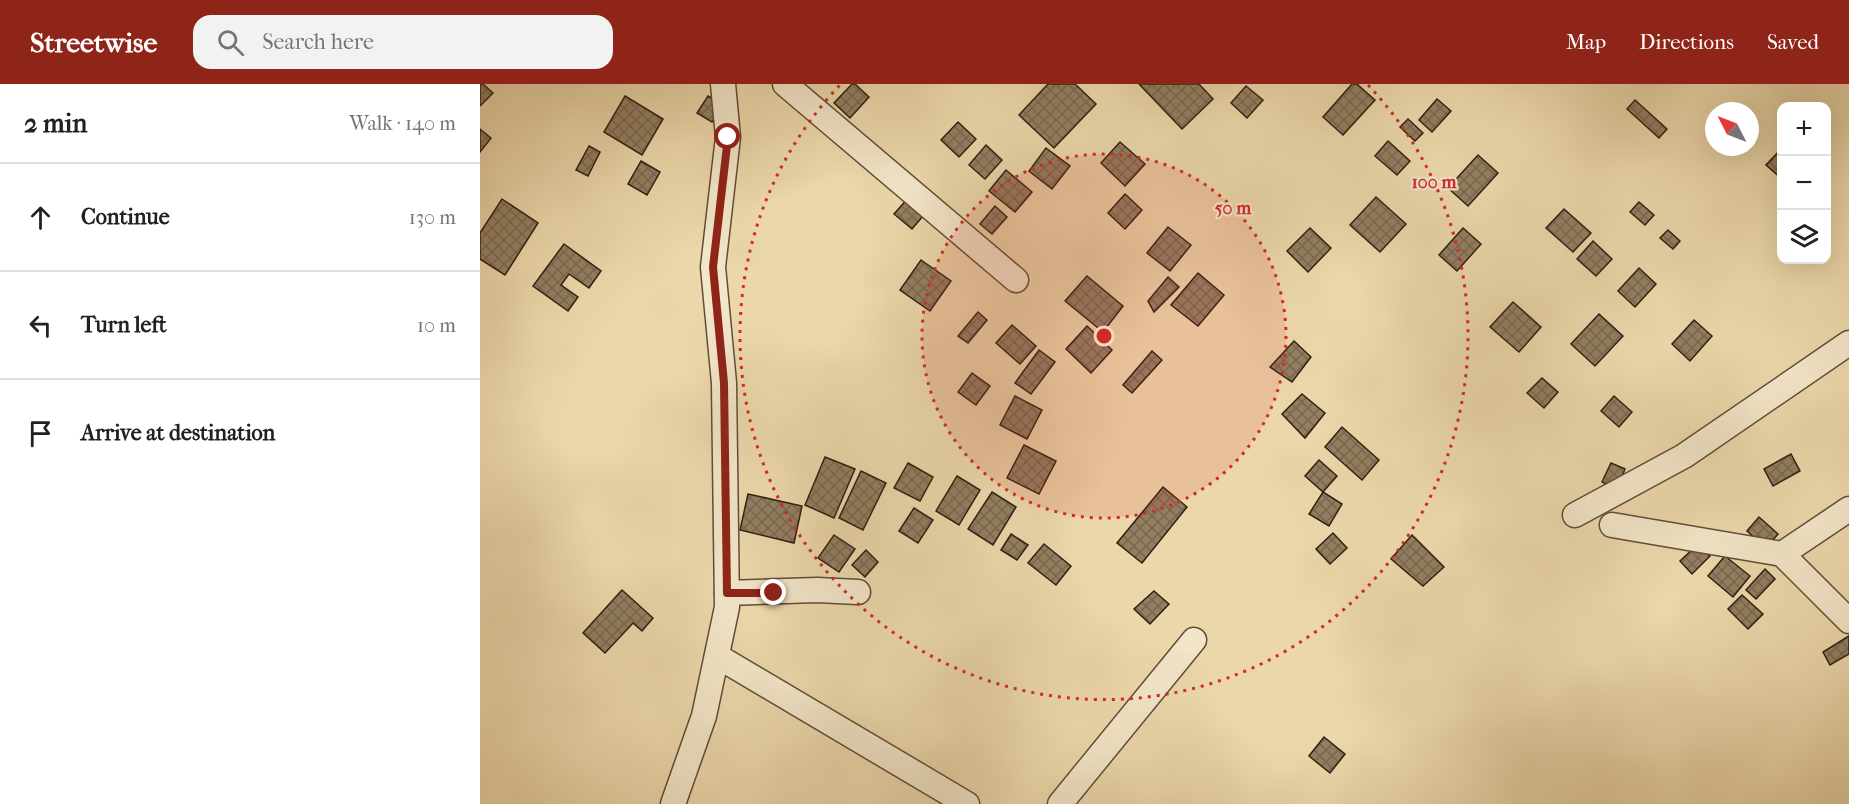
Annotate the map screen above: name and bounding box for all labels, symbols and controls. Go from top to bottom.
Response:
search box [193,15,613,69]
text: Streetwise [30,26,157,59]
icon: search [214,26,247,59]
text: Search here [262,29,374,55]
text: Map [1566,30,1606,54]
text: Directions [1639,30,1734,54]
text: Saved [1767,30,1819,54]
north arrow [1705,102,1759,156]
map controls [1777,102,1831,264]
button: + [1777,102,1831,156]
text: 2 min [24,108,87,139]
text: Walk · 140 m [349,112,456,135]
route start [714,123,740,149]
button: − [1777,156,1831,210]
text: 100 m [1411,172,1458,193]
text: 50 m [1215,198,1252,219]
icon: ahead [24,201,57,234]
text: Continue [81,204,170,230]
text: 130 m [409,206,456,229]
button: layers [1777,210,1831,264]
icon: left [24,309,57,342]
text: Turn left [81,312,167,338]
text: 10 m [417,314,456,337]
centre of rings [1094,326,1114,346]
icon: arrive [24,417,57,450]
text: Arrive at destination [81,420,275,446]
route end [760,579,786,605]

